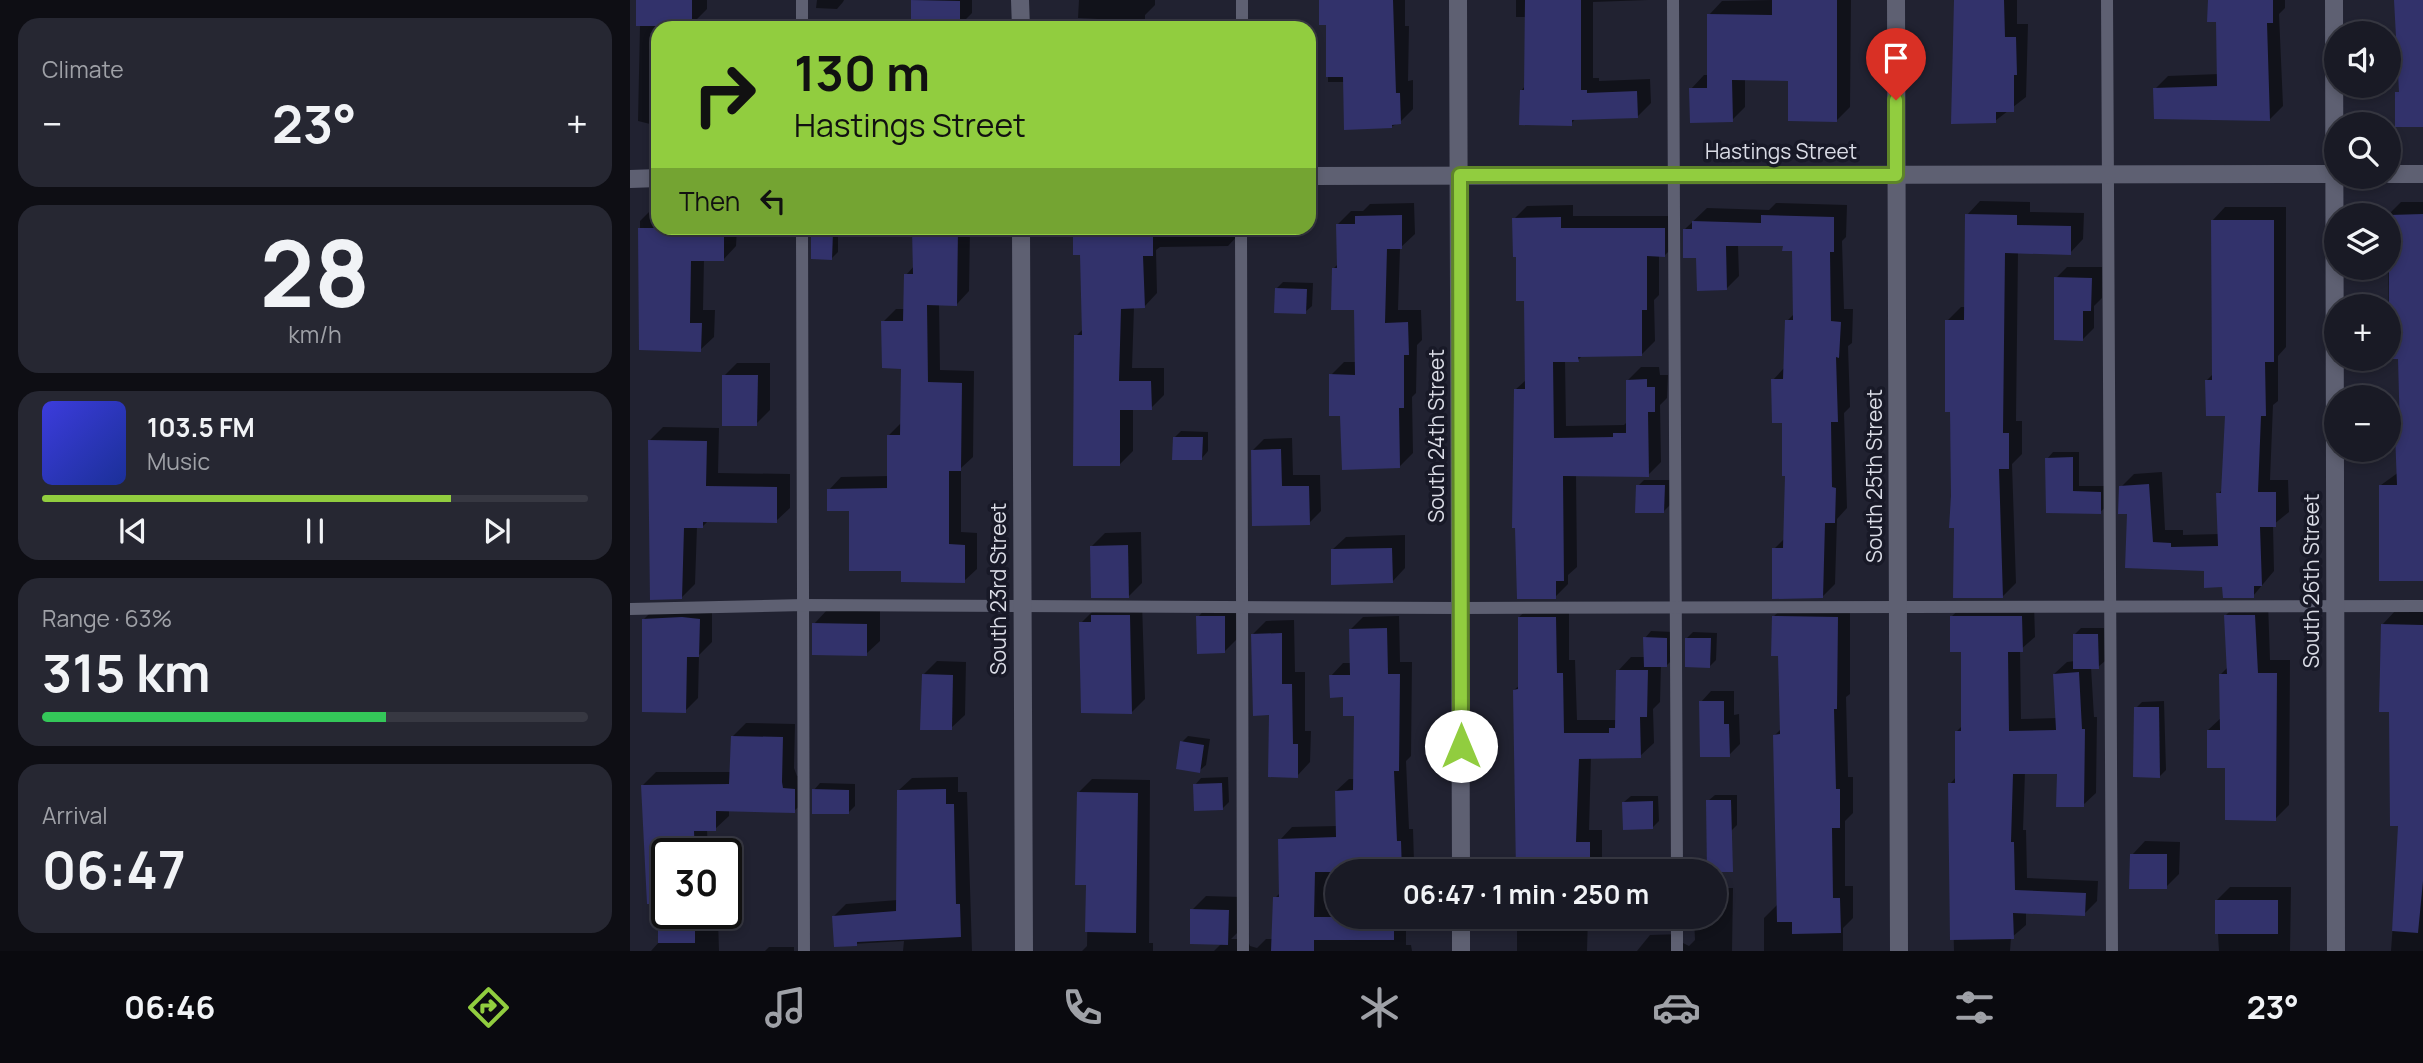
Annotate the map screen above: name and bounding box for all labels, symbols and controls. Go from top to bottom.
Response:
map controls [2324,21,2401,462]
button: sound [2324,21,2401,98]
pin [1866,28,1926,100]
text: 130 m [794,39,930,106]
icon: arrive [1877,39,1915,77]
icon: right [679,49,770,140]
text: Climate [42,53,124,85]
text: 23° [272,88,357,159]
text: − [42,97,63,149]
text: + [566,97,588,149]
text: Hastings Street [794,103,1026,147]
button: search [2324,112,2401,189]
street label: Hastings Street [1705,137,1857,165]
icon: left [754,182,792,220]
text: Then [679,183,740,219]
button: layers [2324,203,2401,280]
text: 28 [260,210,370,334]
button: + [2324,294,2401,371]
text: km/h [288,318,342,350]
street label: South 24th Street [1422,349,1450,523]
button: − [2324,385,2401,462]
street label: South 25th Street [1860,389,1888,563]
text: 103.5 FM [147,409,255,445]
text: Music [147,445,210,477]
street label: South 26th Street [2297,494,2325,668]
street label: South 23rd Street [984,503,1012,675]
icon: previous [114,512,152,550]
icon: pause [296,512,334,550]
icon: next [478,512,516,550]
text: Range · 63% [42,602,172,634]
text: 315 km [42,637,211,708]
position arrow [1424,709,1498,783]
text: Arrival [42,799,108,831]
text: 06:47 [42,834,186,905]
speed limit sign: 30 [651,838,742,929]
text: 06:47 · 1 min · 250 m [1403,876,1649,912]
icon: directions [464,983,513,1032]
icon: music [761,983,810,1032]
icon: phone [1058,983,1107,1032]
icon: climate [1355,983,1404,1032]
icon: car [1652,983,1701,1032]
icon: filters [1950,983,1999,1032]
text: 06:46 [124,985,215,1029]
text: 23° [2247,985,2299,1029]

